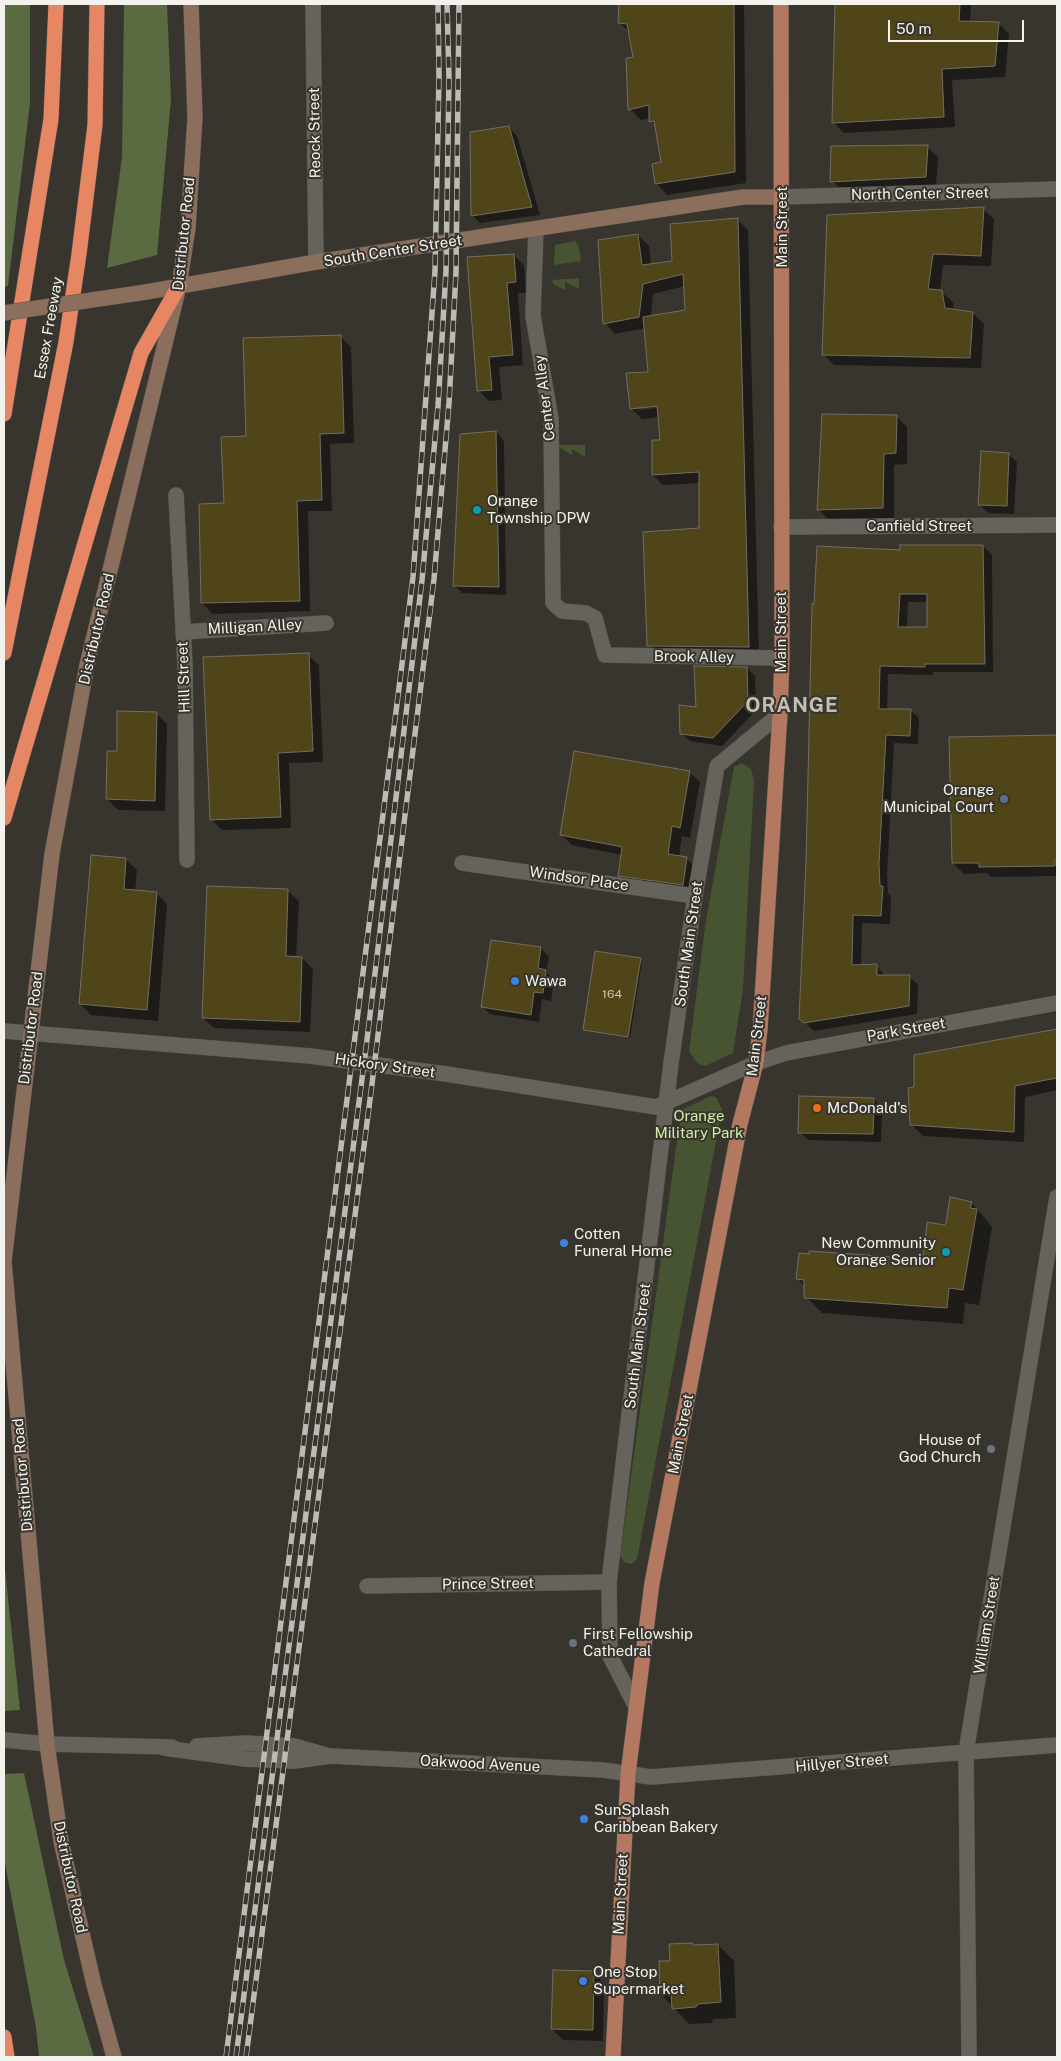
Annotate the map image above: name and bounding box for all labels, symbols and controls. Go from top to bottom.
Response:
scale bar [891,10,1027,42]
text: 50 m [896,20,931,37]
street label: Reock Street [305,87,325,179]
street label: Distributor Road [169,176,199,292]
street label: North Center Street [851,184,989,204]
street label: Main Street [773,186,791,268]
street label: South Center Street [322,231,464,271]
street label: Essex Freeway [31,275,67,381]
street label: Center Alley [531,354,559,442]
place label: Orange Township DPW [487,492,590,527]
marker: Orange Township DPW [471,504,483,516]
street label: Canfield Street [866,517,972,535]
street label: Distributor Road [75,572,119,686]
street label: Main Street [772,591,790,673]
street label: Milligan Alley [207,616,303,638]
street label: Hill Street [174,641,194,713]
street label: Brook Alley [654,647,734,667]
district label: ORANGE [745,694,839,718]
place label: Orange Municipal Court [883,781,994,816]
marker: Orange Municipal Court [998,793,1010,805]
street label: Windsor Place [528,863,630,895]
street label: South Main Street [671,880,707,1008]
street label: Distributor Road [15,970,47,1086]
place label: Wawa [525,972,567,990]
marker: Wawa [509,975,521,987]
house number: 164 [602,987,622,1001]
street label: Main Street [743,994,771,1078]
street label: Park Street [865,1014,947,1046]
street label: Hickory Street [334,1050,436,1082]
place label: McDonald's [827,1099,907,1117]
marker: McDonald's [811,1102,823,1114]
park label: Orange Military Park [654,1107,744,1142]
place label: Cotten Funeral Home [574,1225,672,1260]
place label: New Community Orange Senior [821,1234,936,1269]
marker: Cotten Funeral Home [558,1237,570,1249]
marker: New Community Orange Senior [940,1246,952,1258]
street label: South Main Street [621,1282,655,1410]
street label: Main Street [664,1392,698,1476]
street label: Distributor Road [9,1418,37,1532]
place label: House of God Church [899,1431,981,1466]
marker: House of God Church [985,1443,997,1455]
street label: Prince Street [442,1574,534,1594]
street label: William Street [970,1575,1004,1675]
place label: First Fellowship Cathedral [583,1625,693,1660]
marker: First Fellowship Cathedral [567,1637,579,1649]
street label: Hillyer Street [795,1750,889,1776]
street label: Oakwood Avenue [419,1752,541,1776]
place label: SunSplash Caribbean Bakery [594,1801,718,1836]
marker: SunSplash Caribbean Bakery [578,1813,590,1825]
street label: Distributor Road [49,1819,91,1935]
street label: Main Street [610,1853,632,1935]
place label: One Stop Supermarket [593,1963,684,1998]
marker: One Stop Supermarket [577,1975,589,1987]

